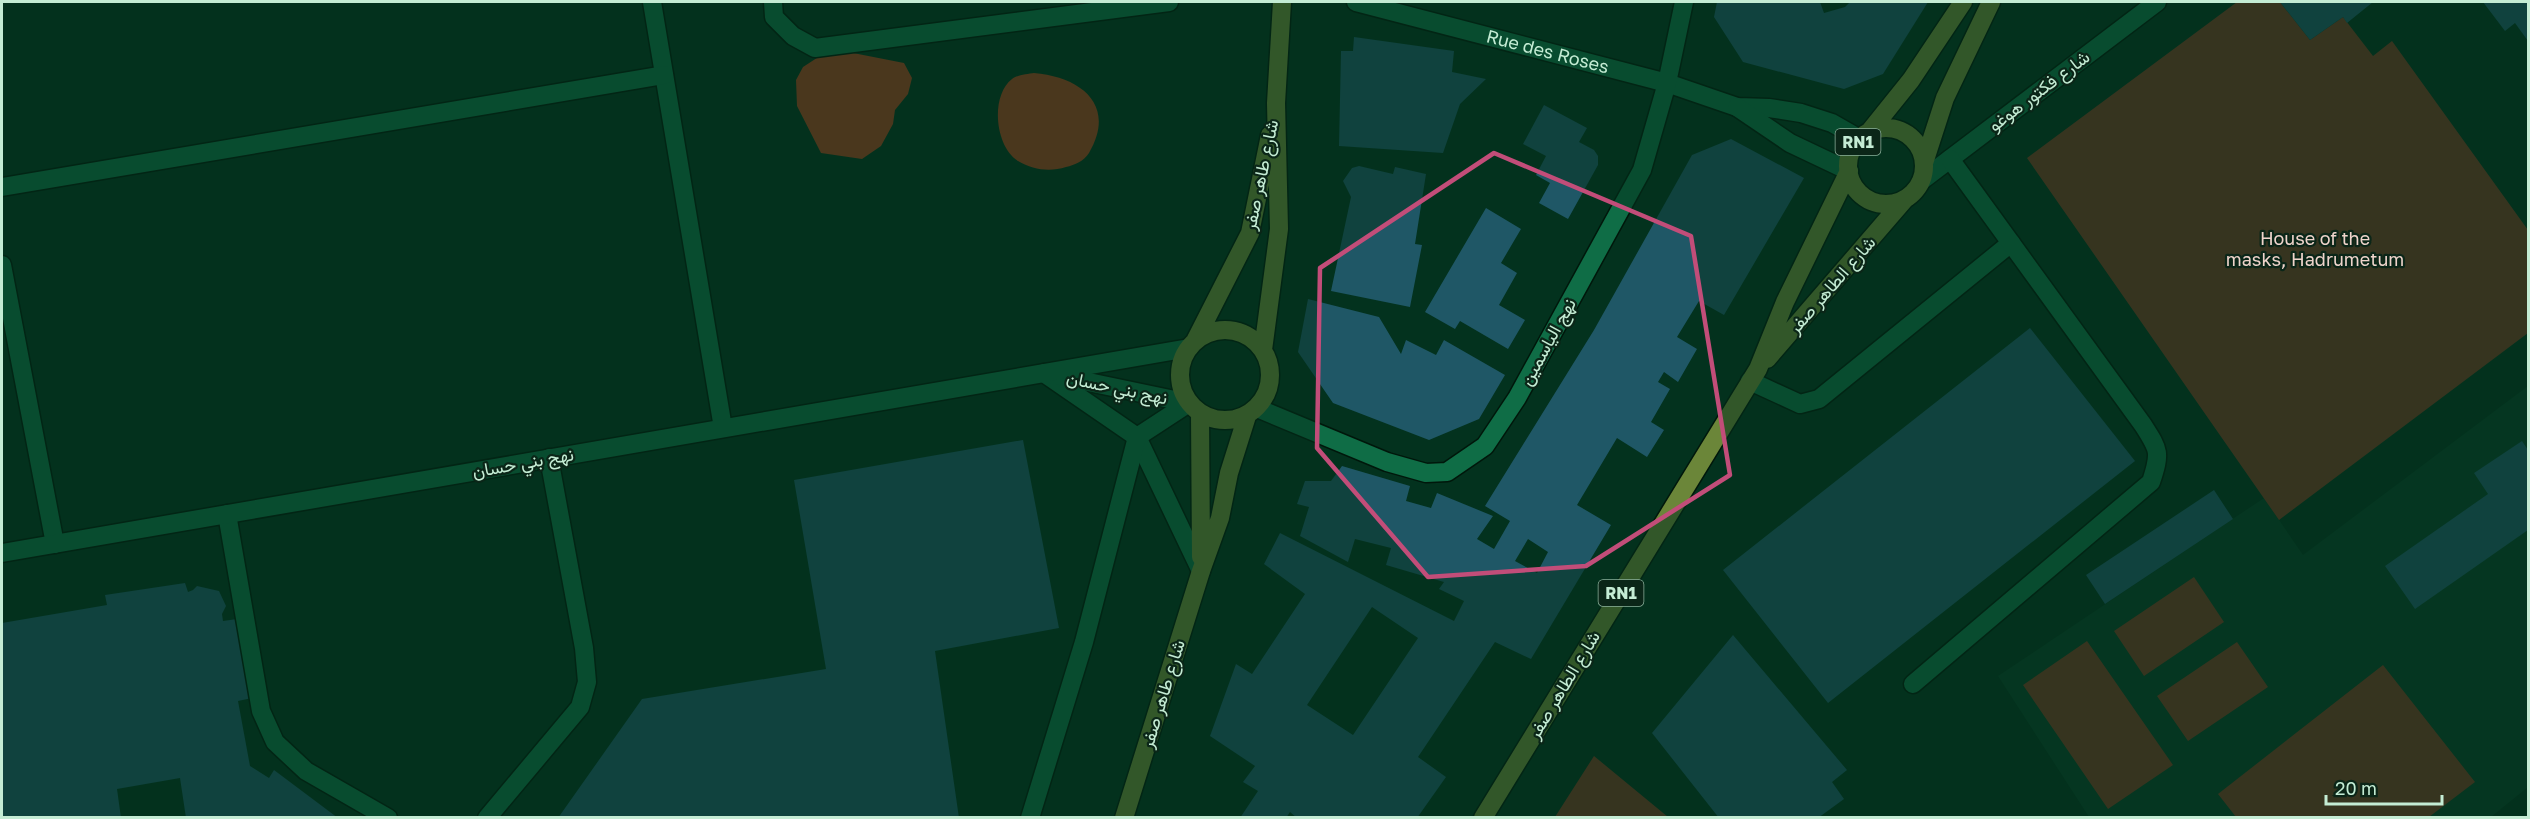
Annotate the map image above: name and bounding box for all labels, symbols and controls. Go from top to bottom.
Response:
street label: Rue des Roses [1484,24,1611,77]
street label: شارع فكتور هوغو [1983,45,2095,137]
street label: شارع طاهر صفر [1237,118,1284,233]
road number: RN1 [1836,129,1880,155]
park label: House of the masks, Hadrumetum [2226,227,2404,270]
street label: شارع الطاهر صفر [1782,231,1881,340]
street label: نهج الياسمين [1514,294,1582,390]
street label: نهج بني حسان [1064,366,1170,413]
street label: نهج بني حسان [470,442,576,487]
road number: RN1 [1598,580,1644,606]
street label: شارع الطاهر صفر [1522,627,1606,744]
street label: شارع طاهر صفر [1135,637,1191,752]
scale bar [2326,768,2442,806]
text: 20 m [2335,777,2377,799]

